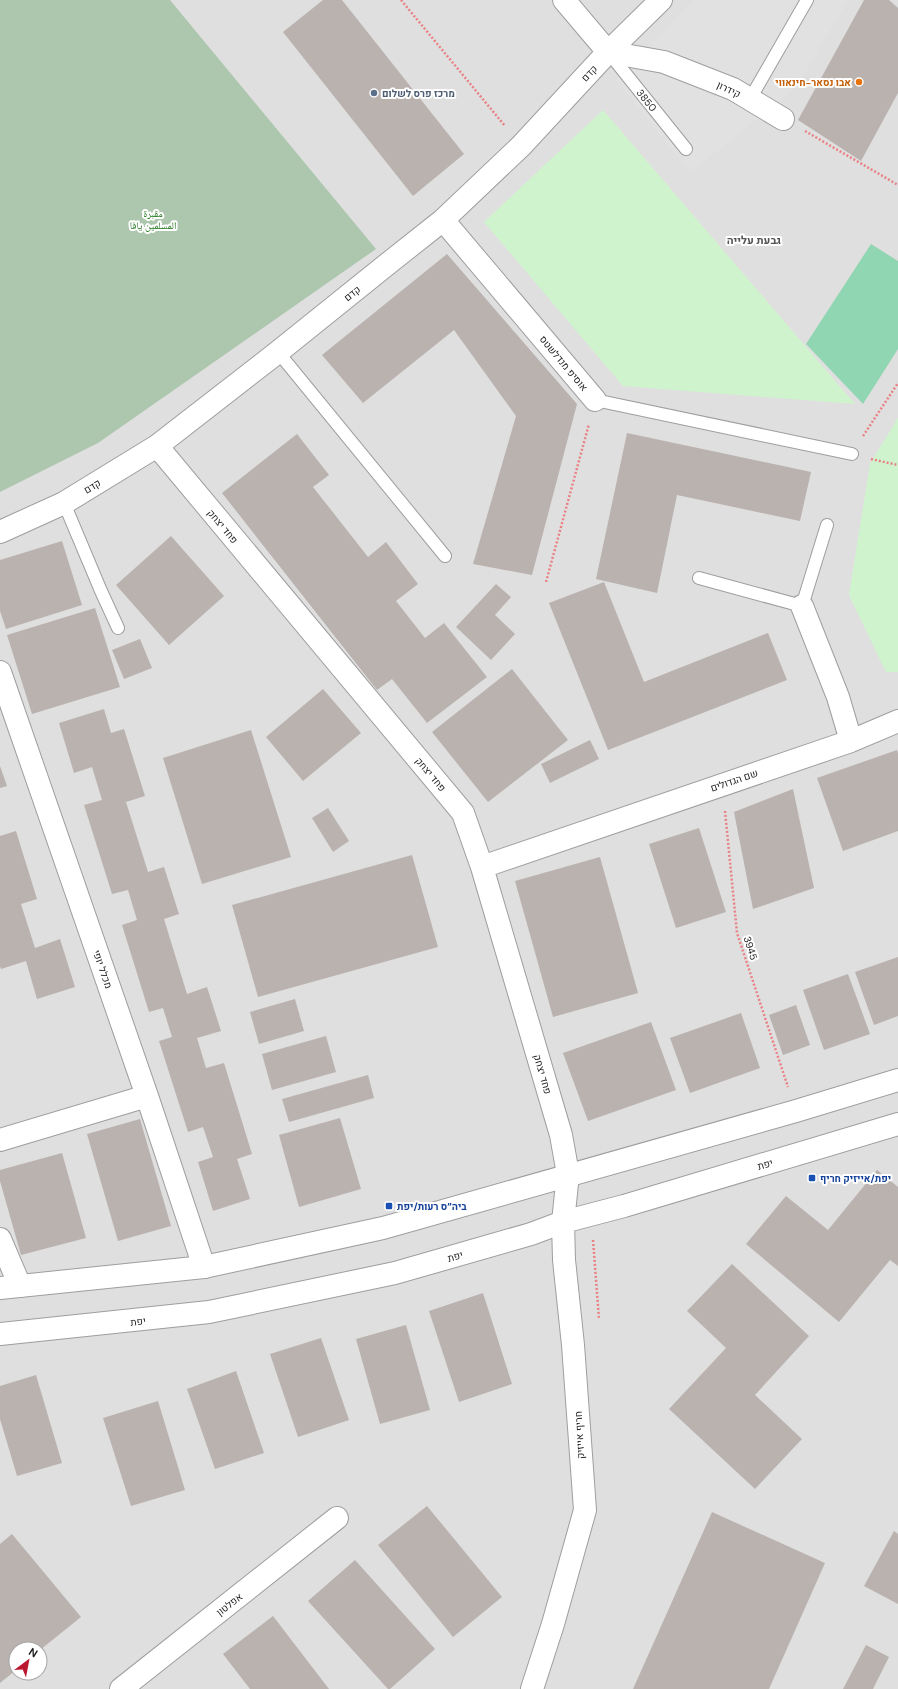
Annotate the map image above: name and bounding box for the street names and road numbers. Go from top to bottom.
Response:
street label: קדם [579,62,600,84]
street label: קידרון [715,78,743,101]
street label: 3850 [634,87,660,114]
street label: קדם [341,283,363,304]
street label: אוסיפ מנדלשטס [537,333,591,394]
street label: קדם [81,476,103,497]
street label: פחד יצחק [204,506,241,546]
street label: פחד יצחק [412,754,449,794]
street label: שם הגדולים [709,766,760,795]
street label: 3945 [741,935,760,962]
street label: מכלל יופי [90,948,115,990]
street label: פחד יצחק [531,1053,554,1096]
street label: יפת [756,1156,774,1173]
street label: יפת [446,1248,464,1265]
street label: יפת [130,1314,147,1329]
street label: חריף אייזיק [572,1411,587,1459]
street label: אפלטון [214,1590,245,1619]

